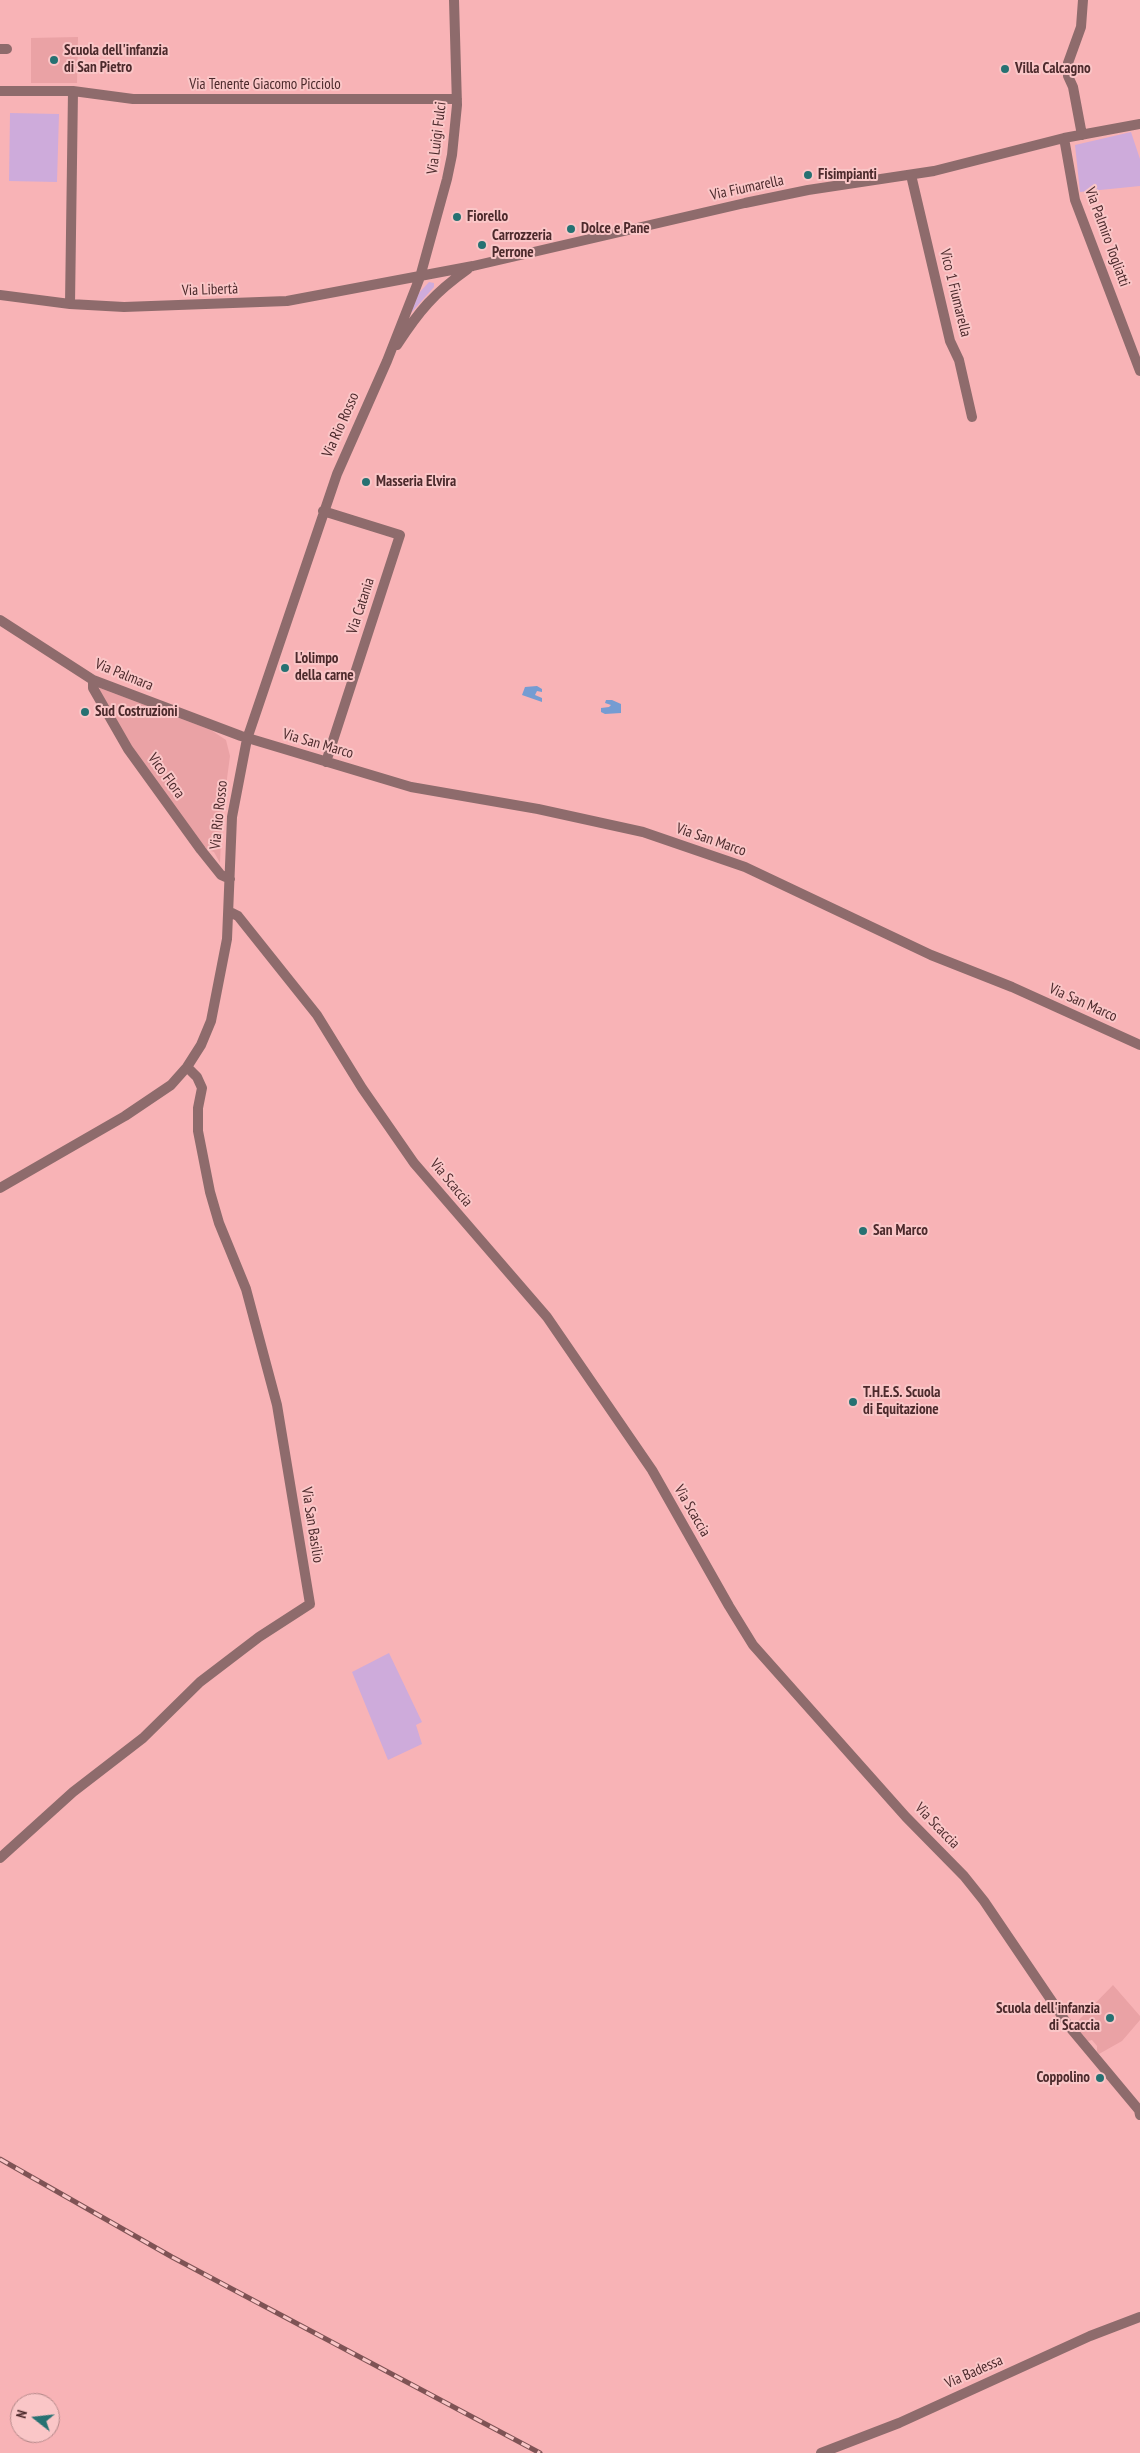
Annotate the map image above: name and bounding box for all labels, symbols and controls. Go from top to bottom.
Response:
place label: Scuola dell'infanzia di San Pietro [64,42,168,77]
marker: Scuola dell'infanzia di San Pietro [48,54,60,66]
place label: Villa Calcagno [1015,60,1091,78]
marker: Villa Calcagno [999,63,1011,75]
street label: Via Tenente Giacomo Picciolo [189,76,341,94]
street label: Via Luigi Fulci [424,101,450,175]
place label: Fisimpianti [818,166,877,184]
marker: Fisimpianti [802,169,814,181]
street label: Via Fiumarella [709,171,785,205]
street label: Via Palmiro Togliatti [1081,185,1133,289]
place label: Fiorello [467,208,508,226]
marker: Fiorello [451,211,463,223]
place label: Dolce e Pane [581,220,650,238]
marker: Dolce e Pane [565,223,577,235]
place label: Carrozzeria Perrone [492,227,552,262]
marker: Carrozzeria Perrone [476,239,488,251]
street label: Vico 1 Fiumarella [935,247,975,339]
street label: Via Libertà [182,280,238,300]
street label: Via Rio Rosso [319,390,363,460]
place label: Masseria Elvira [376,473,456,491]
marker: Masseria Elvira [360,476,372,488]
street label: Via Catania [343,576,379,636]
place label: L'olimpo della carne [295,650,354,685]
street label: Via Palmara [92,655,156,695]
marker: L'olimpo della carne [279,662,291,674]
place label: Sud Costruzioni [95,703,178,721]
marker: Sud Costruzioni [79,706,91,718]
street label: Via San Marco [281,725,355,763]
street label: Vico Flora [144,750,188,802]
street label: Via Rio Rosso [206,780,232,850]
street label: Via San Marco [674,820,748,860]
street label: Via San Marco [1046,980,1120,1026]
street label: Via Scaccia [426,1155,476,1211]
place label: San Marco [873,1222,928,1240]
marker: San Marco [857,1225,869,1237]
place label: T.H.E.S. Scuola di Equitazione [863,1384,941,1419]
marker: T.H.E.S. Scuola di Equitazione [847,1396,859,1408]
street label: Via Scaccia [670,1482,714,1540]
street label: Via San Basilio [297,1486,327,1564]
street label: Via Scaccia [911,1799,963,1853]
place label: Scuola dell'infanzia di Scaccia [996,2000,1100,2035]
marker: Scuola dell'infanzia di Scaccia [1104,2012,1116,2024]
place label: Coppolino [1036,2069,1090,2087]
marker: Coppolino [1094,2072,1106,2084]
street label: Via Badessa [942,2351,1006,2393]
north arrow [10,2393,60,2443]
text: N [12,2408,31,2420]

